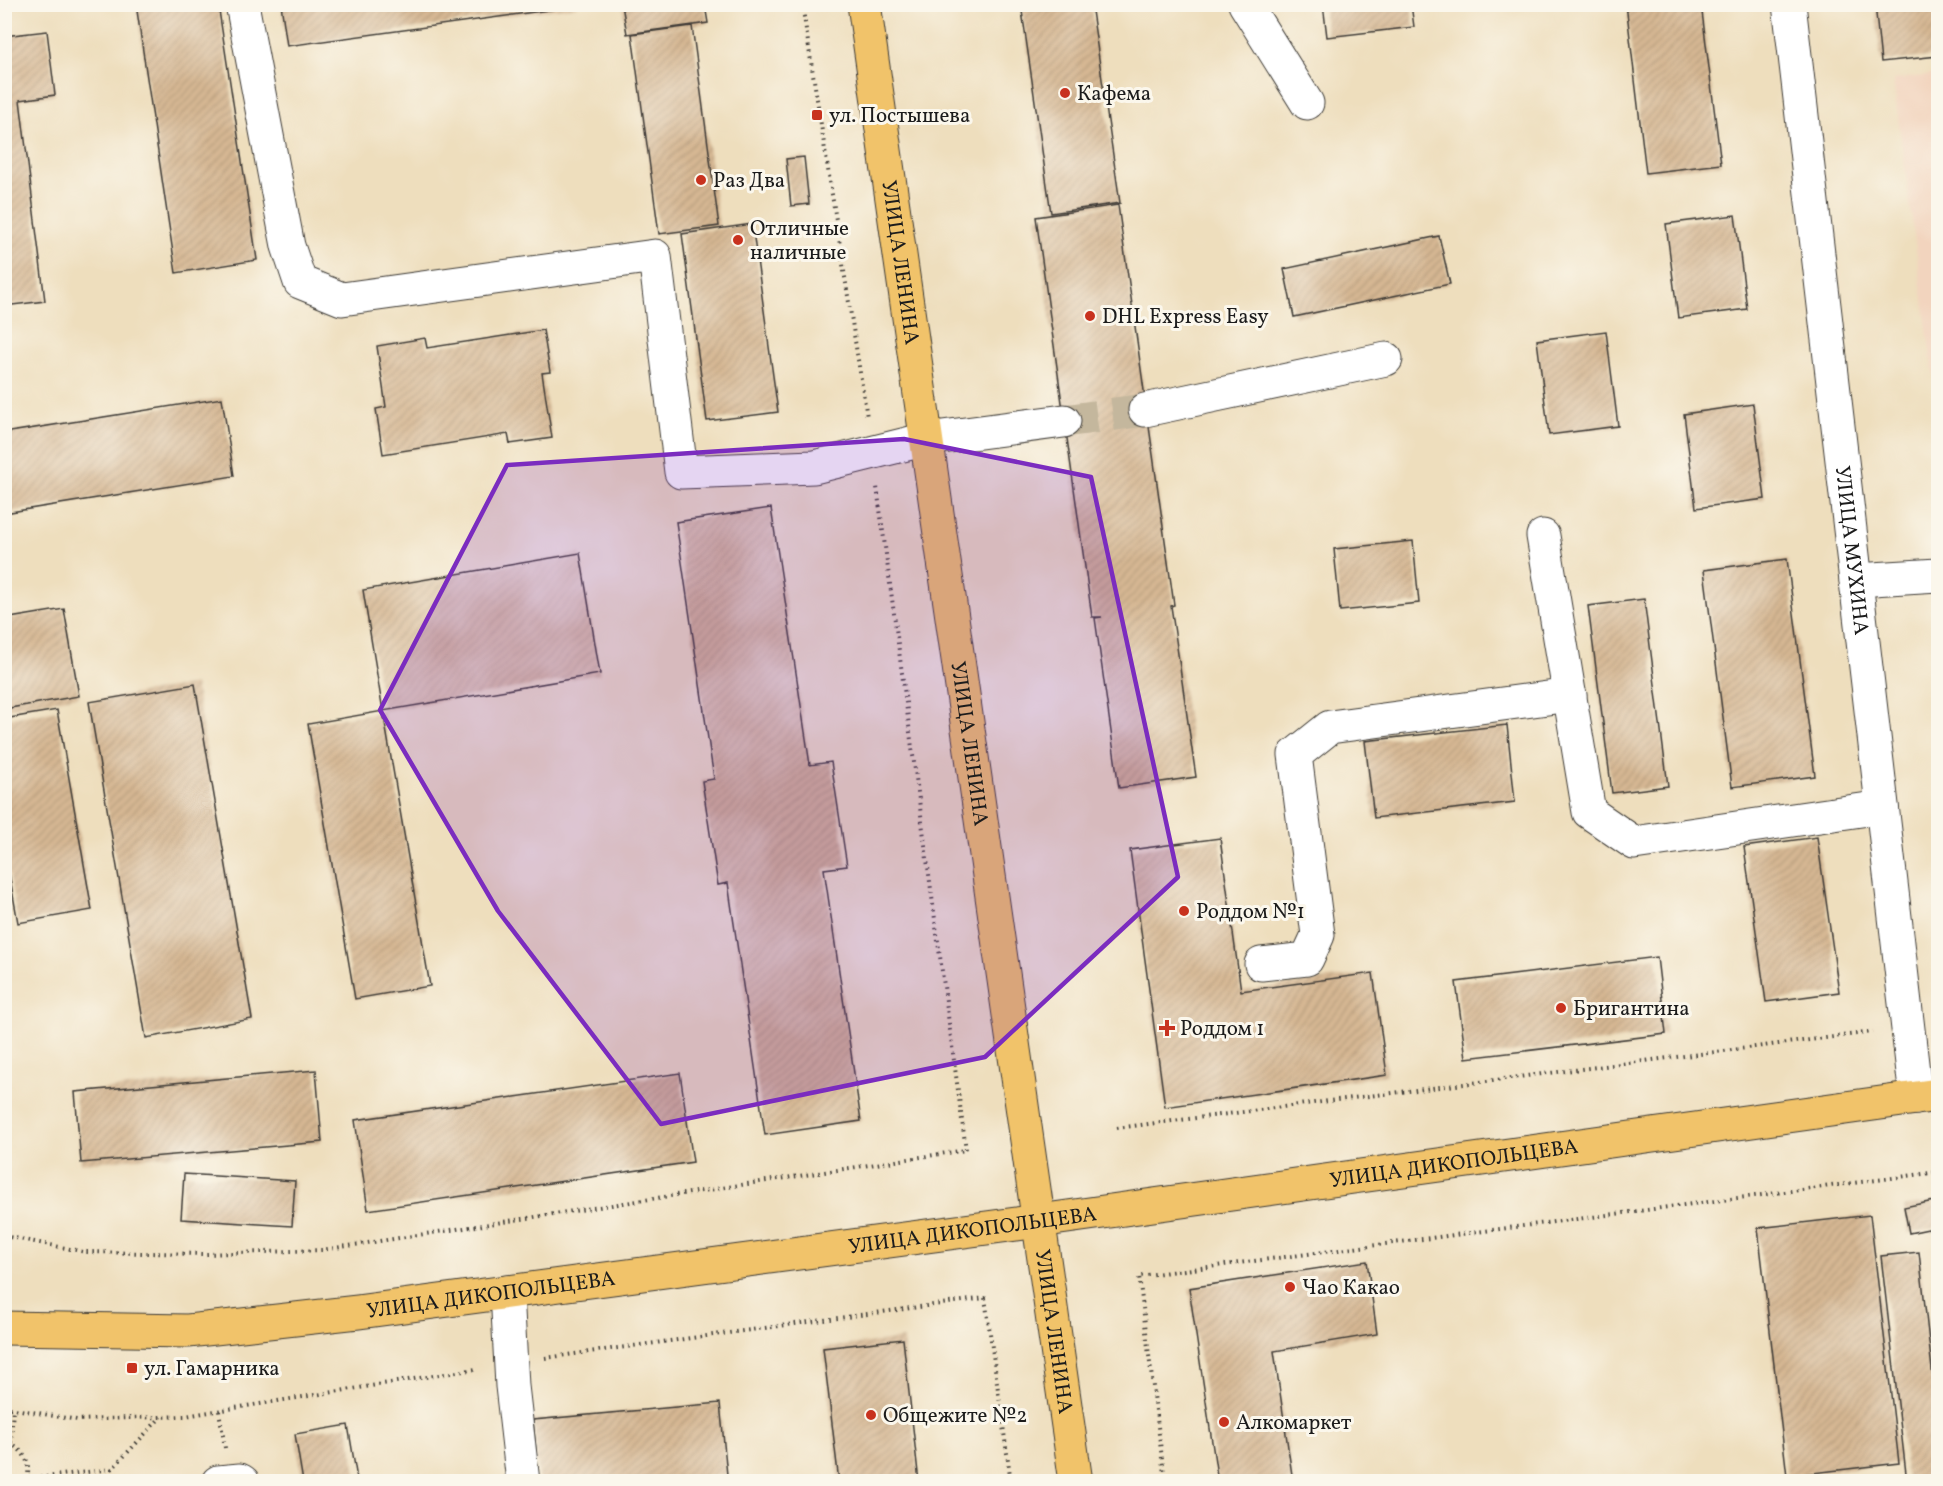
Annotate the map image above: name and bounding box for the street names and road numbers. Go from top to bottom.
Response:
street label: УЛИЦА ЛЕНИНА [873,178,926,347]
street label: УЛИЦА МУХИНА [1827,464,1875,637]
street label: УЛИЦА ЛЕНИНА [942,659,995,828]
street label: УЛИЦА ДИКОПОЛЬЦЕВА [1328,1133,1580,1196]
street label: УЛИЦА ДИКОПОЛЬЦЕВА [847,1200,1099,1262]
street label: УЛИЦА ЛЕНИНА [1027,1247,1079,1416]
street label: УЛИЦА ДИКОПОЛЬЦЕВА [365,1265,617,1327]

